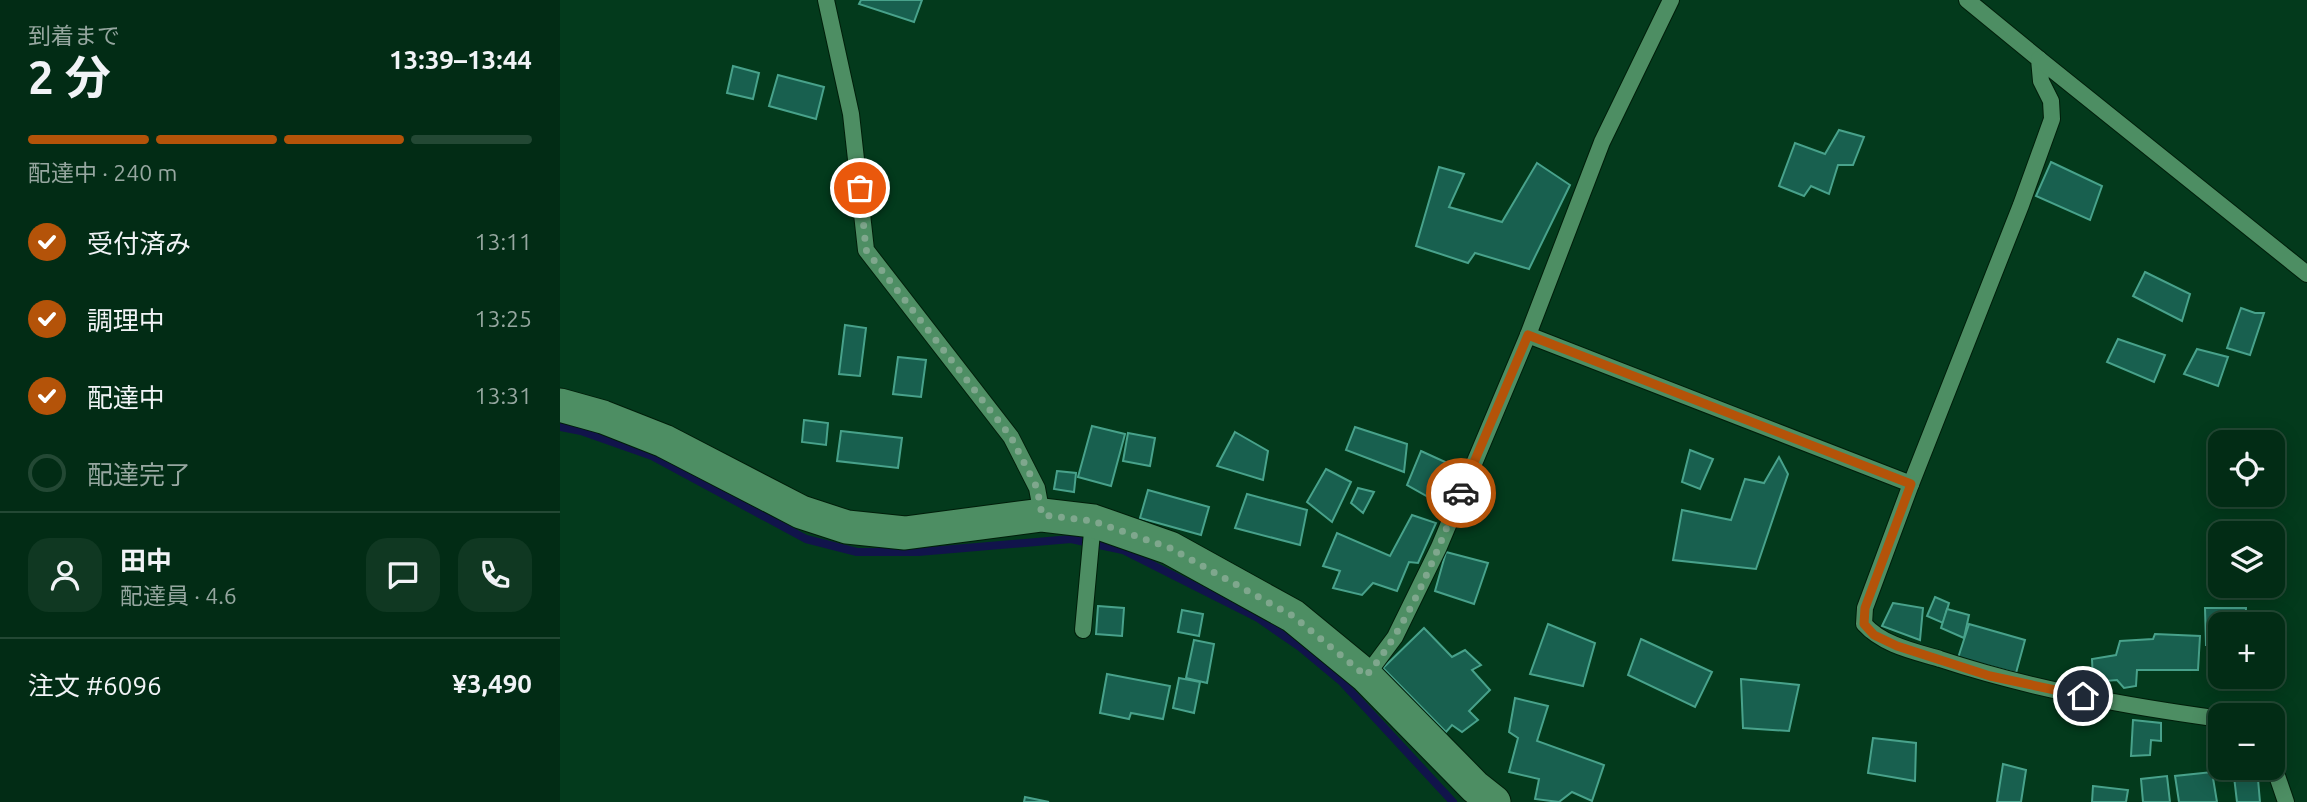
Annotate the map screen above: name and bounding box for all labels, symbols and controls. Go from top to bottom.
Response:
text: 到着まで [28,23,120,48]
text: 13:39–13:44 [389,45,532,74]
text: 2 分 [28,51,111,103]
pin [830,158,890,218]
text: 配達中 · 240 m [28,160,177,185]
icon: bag [841,169,879,207]
icon: check [28,223,66,261]
text: 受付済み [87,229,191,258]
text: 13:11 [474,229,532,254]
icon: check [28,300,66,338]
text: 調理中 [87,306,165,335]
text: 13:25 [474,306,532,331]
icon: check [28,377,66,415]
text: 配達中 [87,383,165,412]
text: 13:31 [474,383,532,408]
map controls [2208,430,2285,780]
button: locate [2208,430,2285,507]
courier [1426,458,1496,528]
text: 配達完了 [87,460,191,489]
icon: car [1442,474,1480,512]
button: layers [2208,521,2285,598]
button: person [28,538,102,612]
button: chat [366,538,440,612]
button: phone [458,538,532,612]
text: 田中 [120,546,172,575]
text: 配達員 · 4.6 [120,583,237,608]
button: + [2208,612,2285,689]
pin [2053,666,2113,726]
text: ¥3,490 [452,669,532,698]
text: 注文 #6096 [28,671,162,700]
icon: home [2064,677,2102,715]
button: − [2208,703,2285,780]

